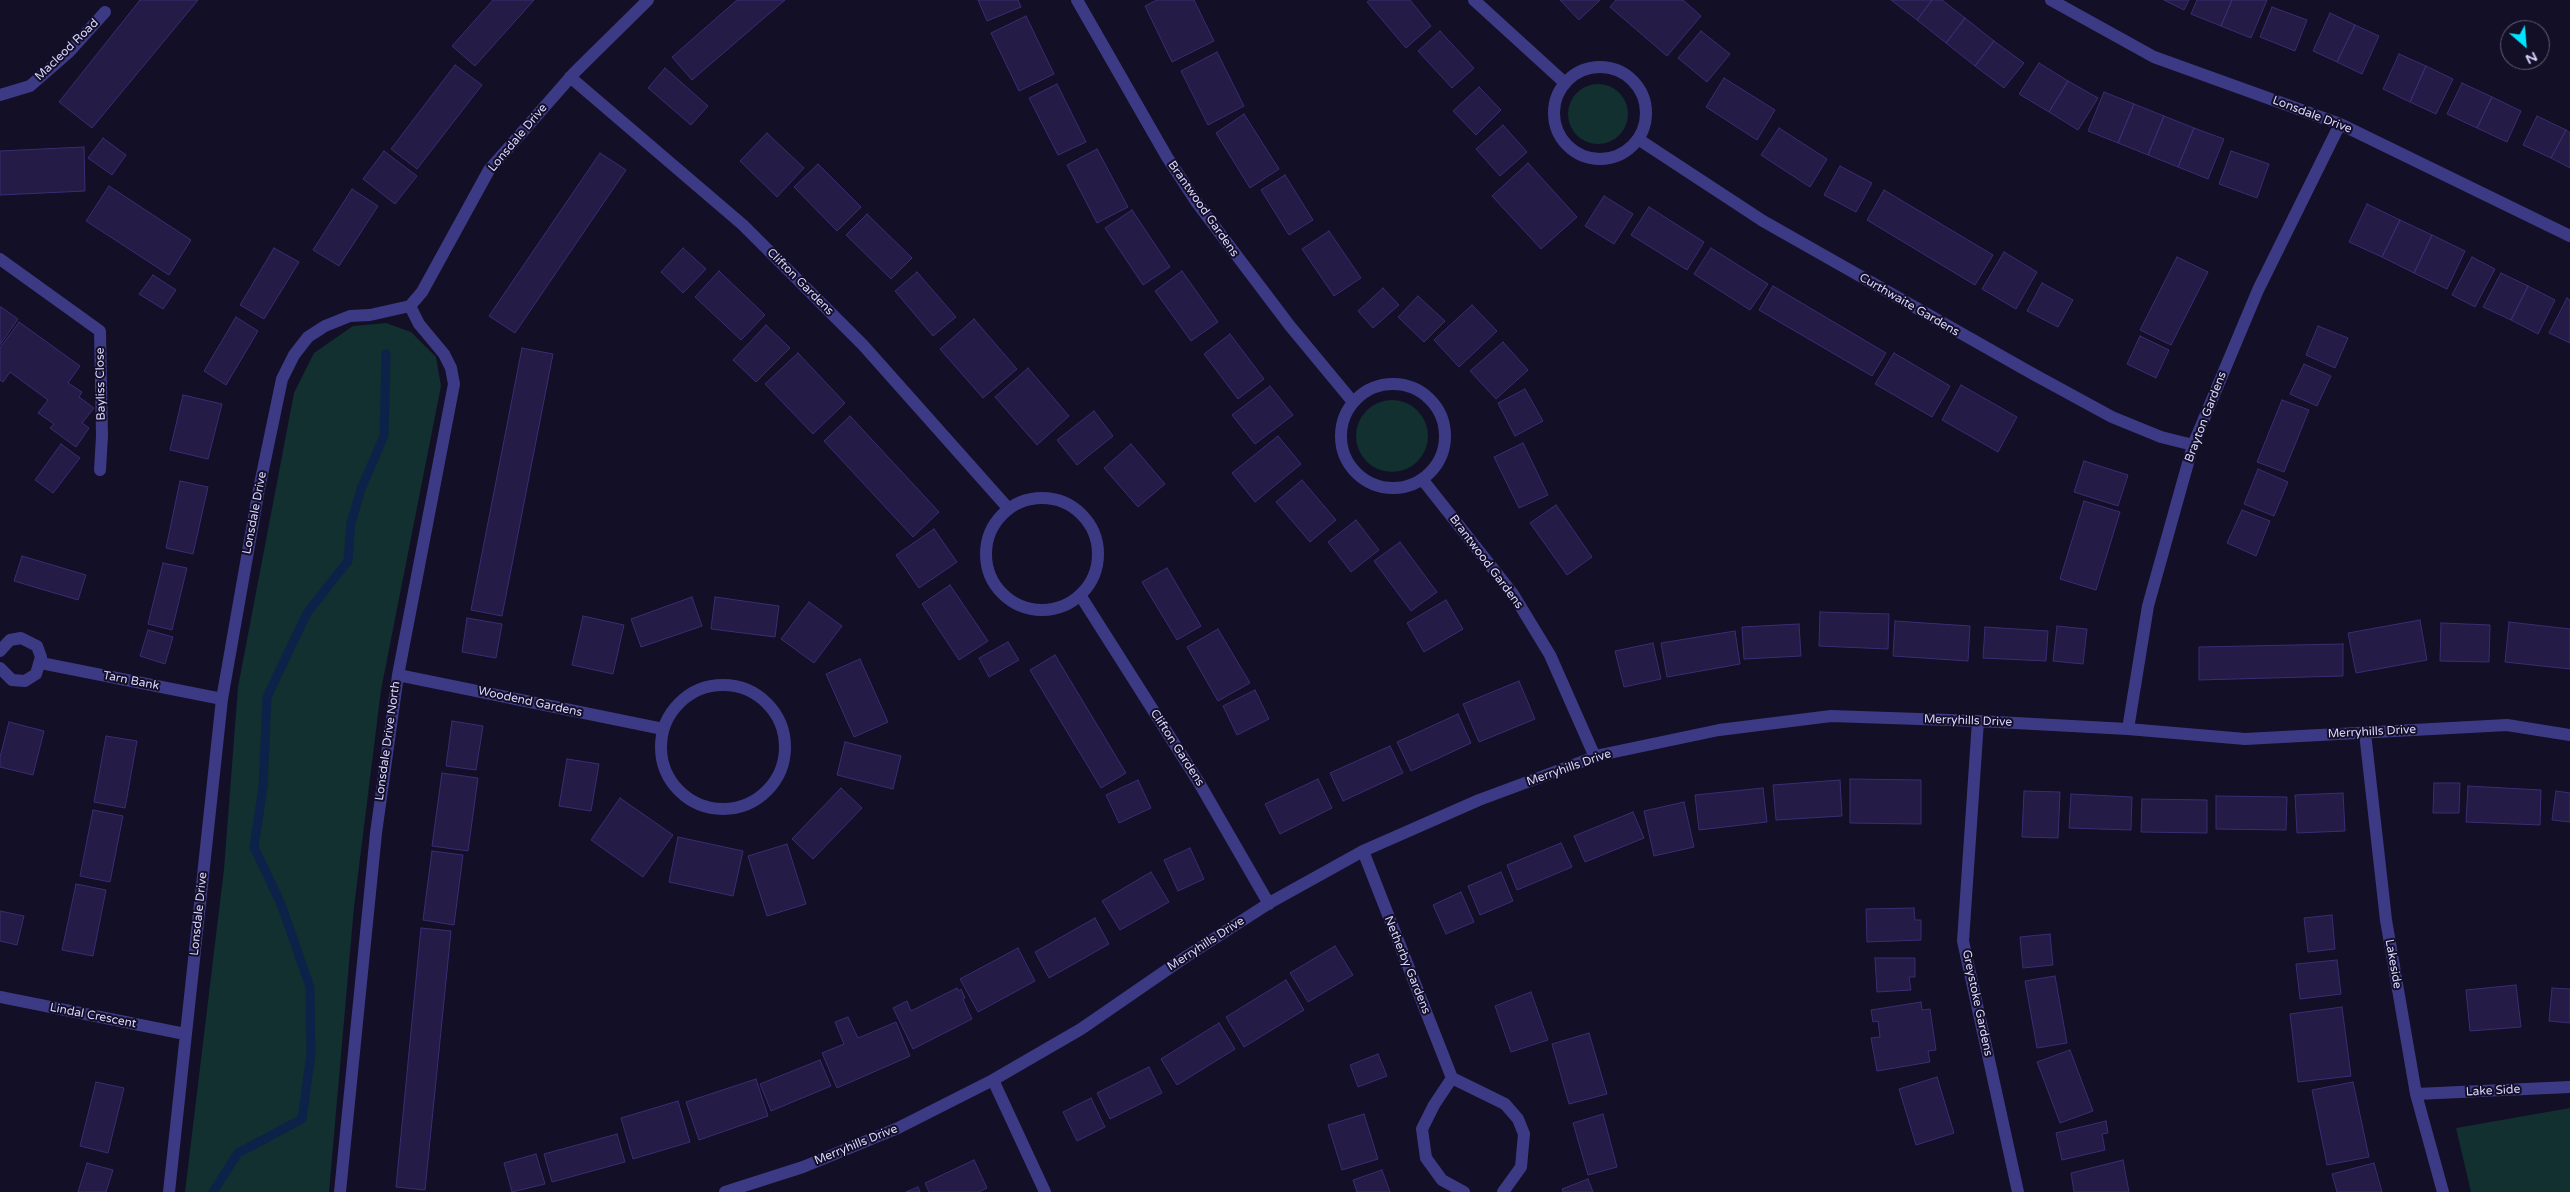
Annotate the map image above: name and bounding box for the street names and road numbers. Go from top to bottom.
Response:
street label: Macleod Road [32,16,102,84]
street label: Lonsdale Drive [2270,93,2354,137]
street label: Lonsdale Drive [485,101,551,175]
street label: Brantwood Gardens [1165,158,1241,260]
street label: Clifton Gardens [764,246,836,318]
street label: Curthwaite Gardens [1856,270,1962,340]
street label: Bayliss Close [93,347,109,421]
street label: Brayton Gardens [2182,370,2230,464]
street label: Lonsdale Drive [240,470,270,556]
street label: Brantwood Gardens [1446,512,1526,612]
street label: Tarn Bank [102,668,160,694]
street label: Lonsdale Drive North [372,680,404,802]
street label: Woodend Gardens [477,684,583,720]
street label: Clifton Gardens [1147,707,1207,789]
street label: Merryhills Drive [1923,712,2013,730]
street label: Merryhills Drive [2327,722,2417,742]
street label: Merryhills Drive [1525,747,1613,789]
street label: Lonsdale Drive [187,871,211,957]
street label: Merryhills Drive [1165,914,1247,974]
street label: Netherby Gardens [1381,914,1433,1016]
street label: Lakeside [2382,938,2404,990]
street label: Greystoke Gardens [1959,949,1995,1057]
street label: Lindal Crescent [49,1001,137,1031]
street label: Lake Side [2465,1082,2521,1100]
street label: Merryhills Drive [812,1122,900,1168]

